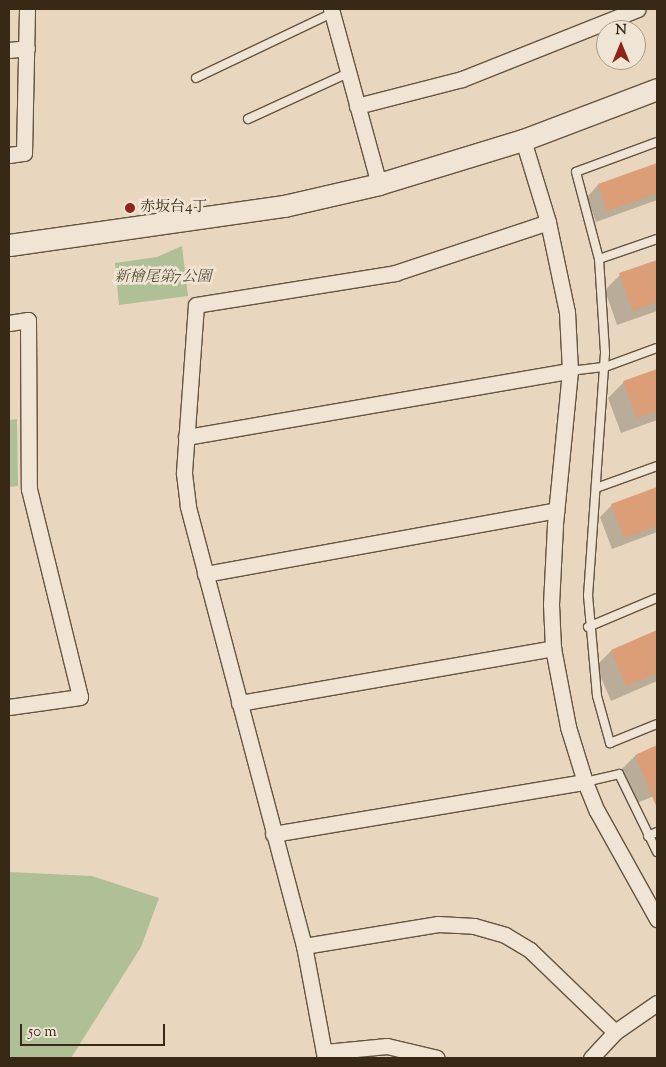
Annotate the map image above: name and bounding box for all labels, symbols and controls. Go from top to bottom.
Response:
north arrow [596,20,646,70]
text: N [615,21,627,41]
place label: 赤坂台4丁 [140,199,208,217]
marker: 赤坂台4丁 [124,202,136,214]
park label: 新檜尾第7公園 [114,269,212,287]
scale bar [22,1014,168,1046]
text: 50 m [28,1022,57,1043]

